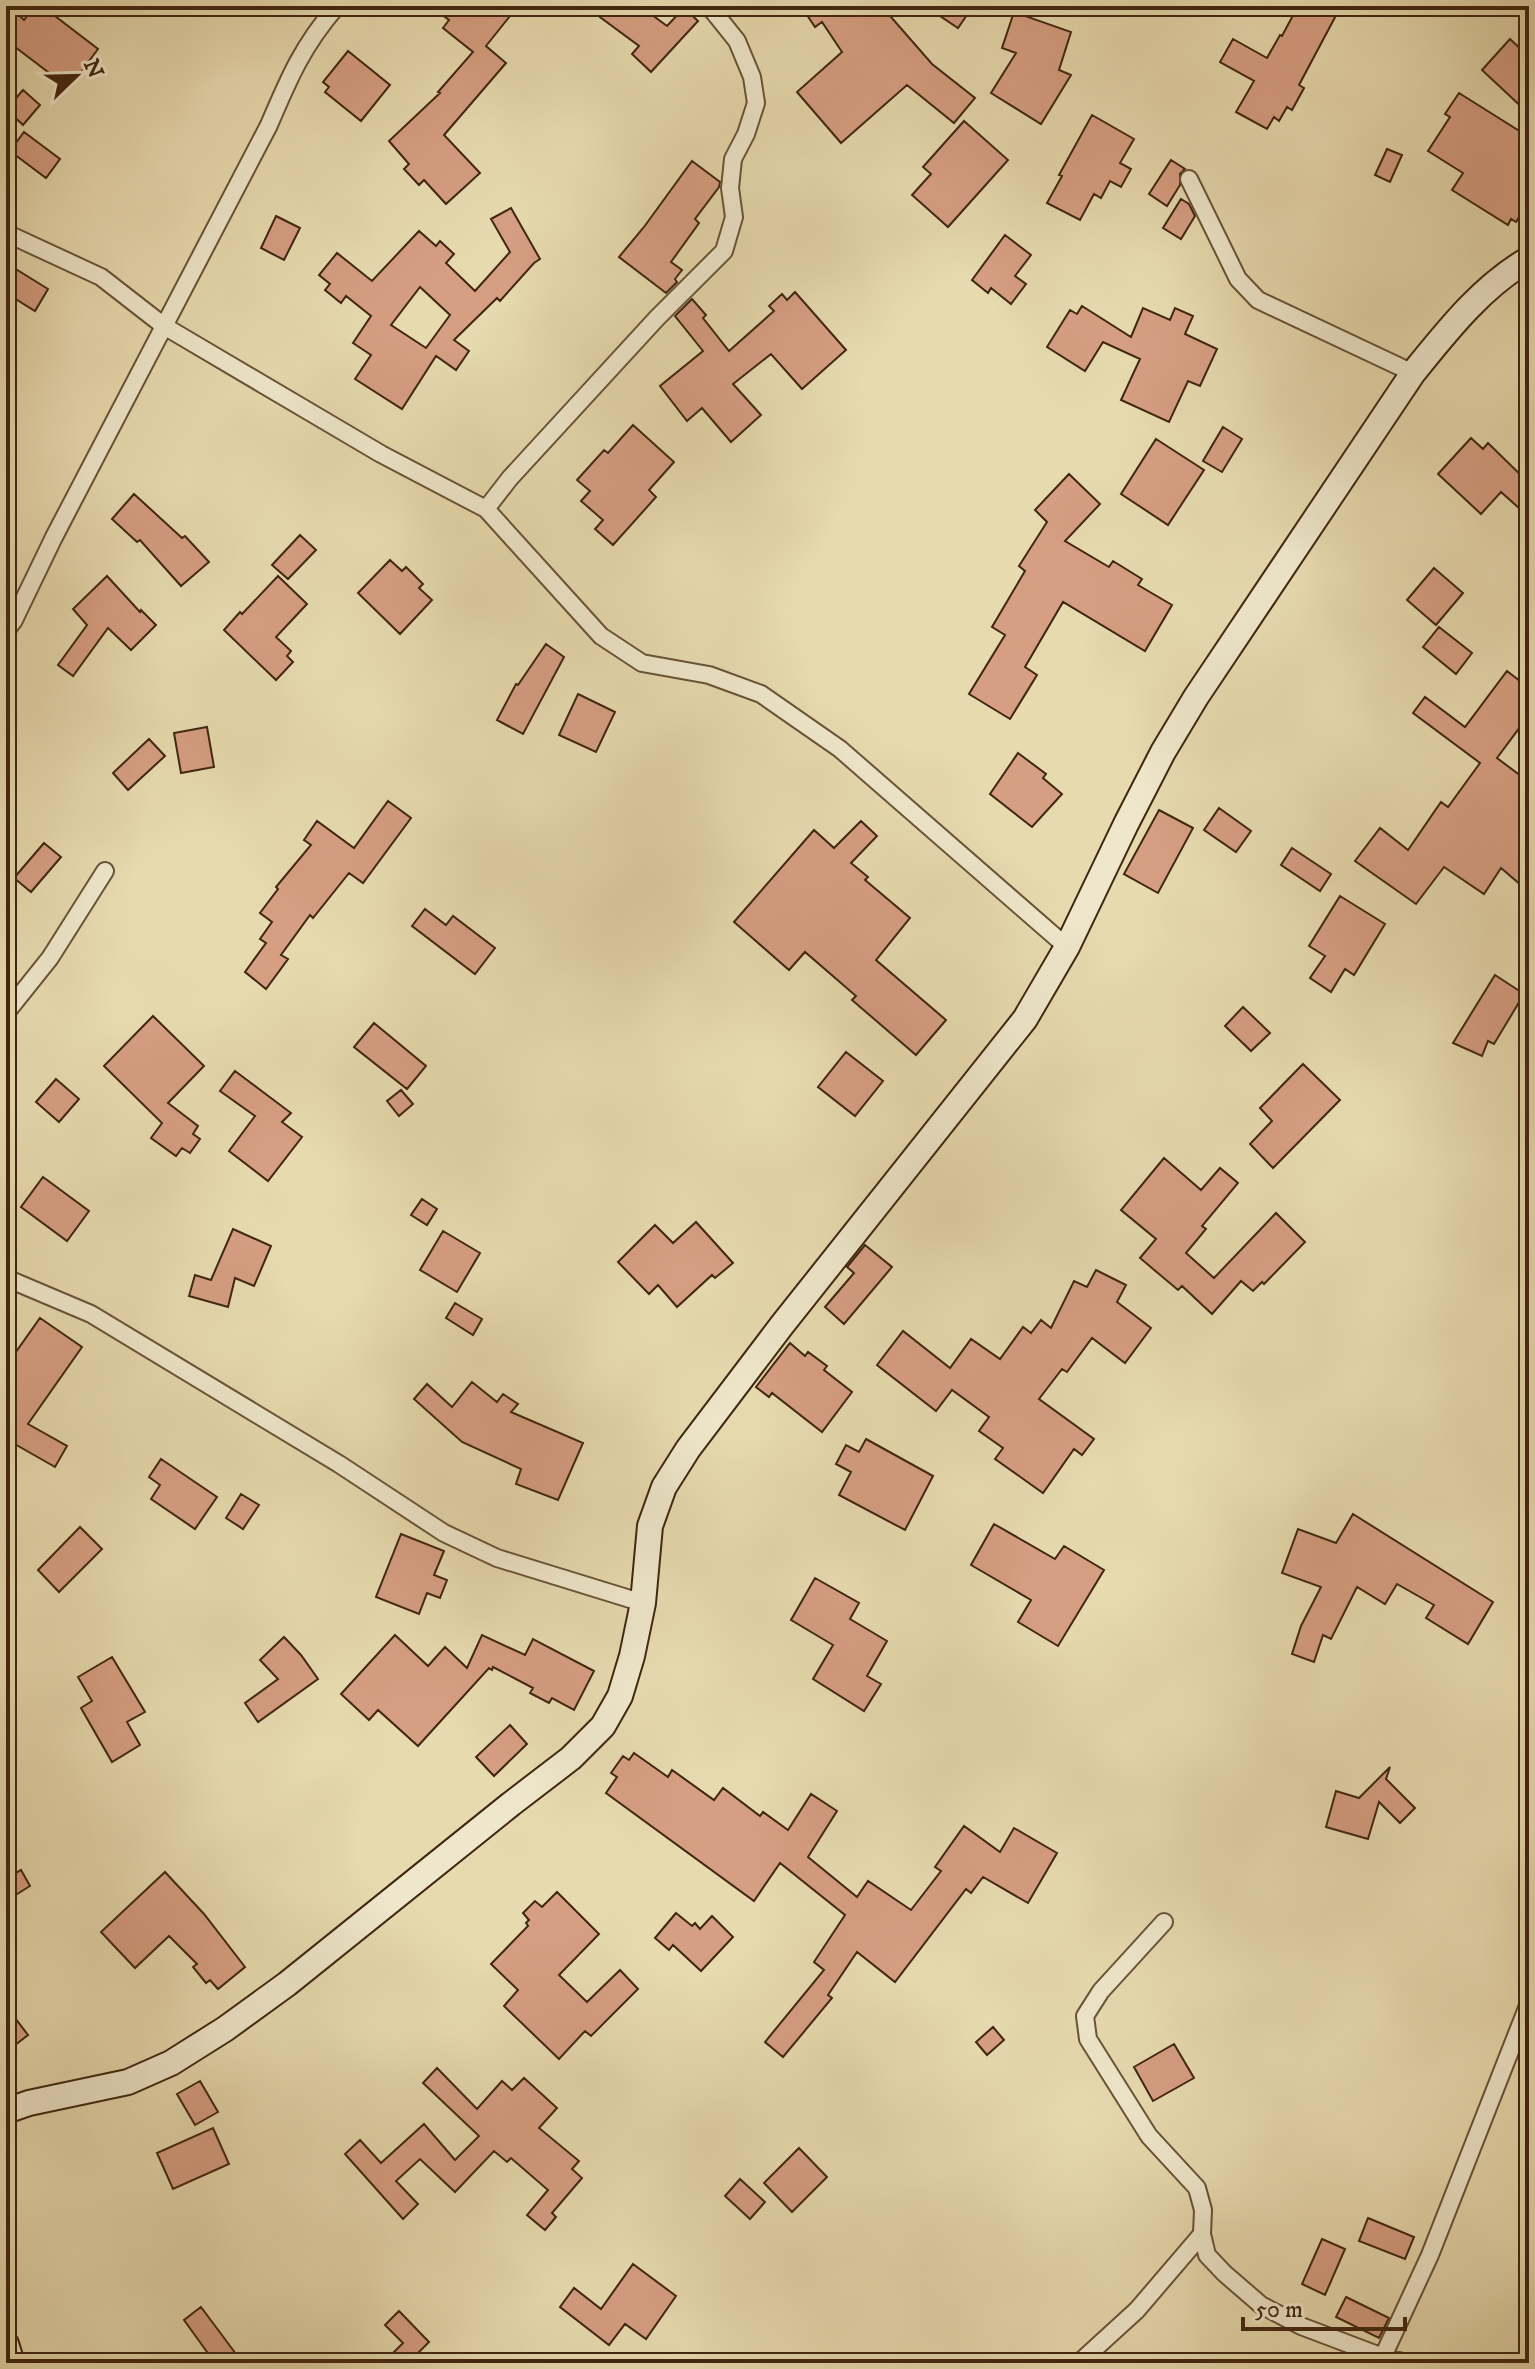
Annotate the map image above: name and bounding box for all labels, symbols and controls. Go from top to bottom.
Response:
north arrow [36,36,116,116]
text: N [77,55,109,82]
scale bar [1243,2281,1405,2331]
text: 50 m [1255,2295,1303,2325]

